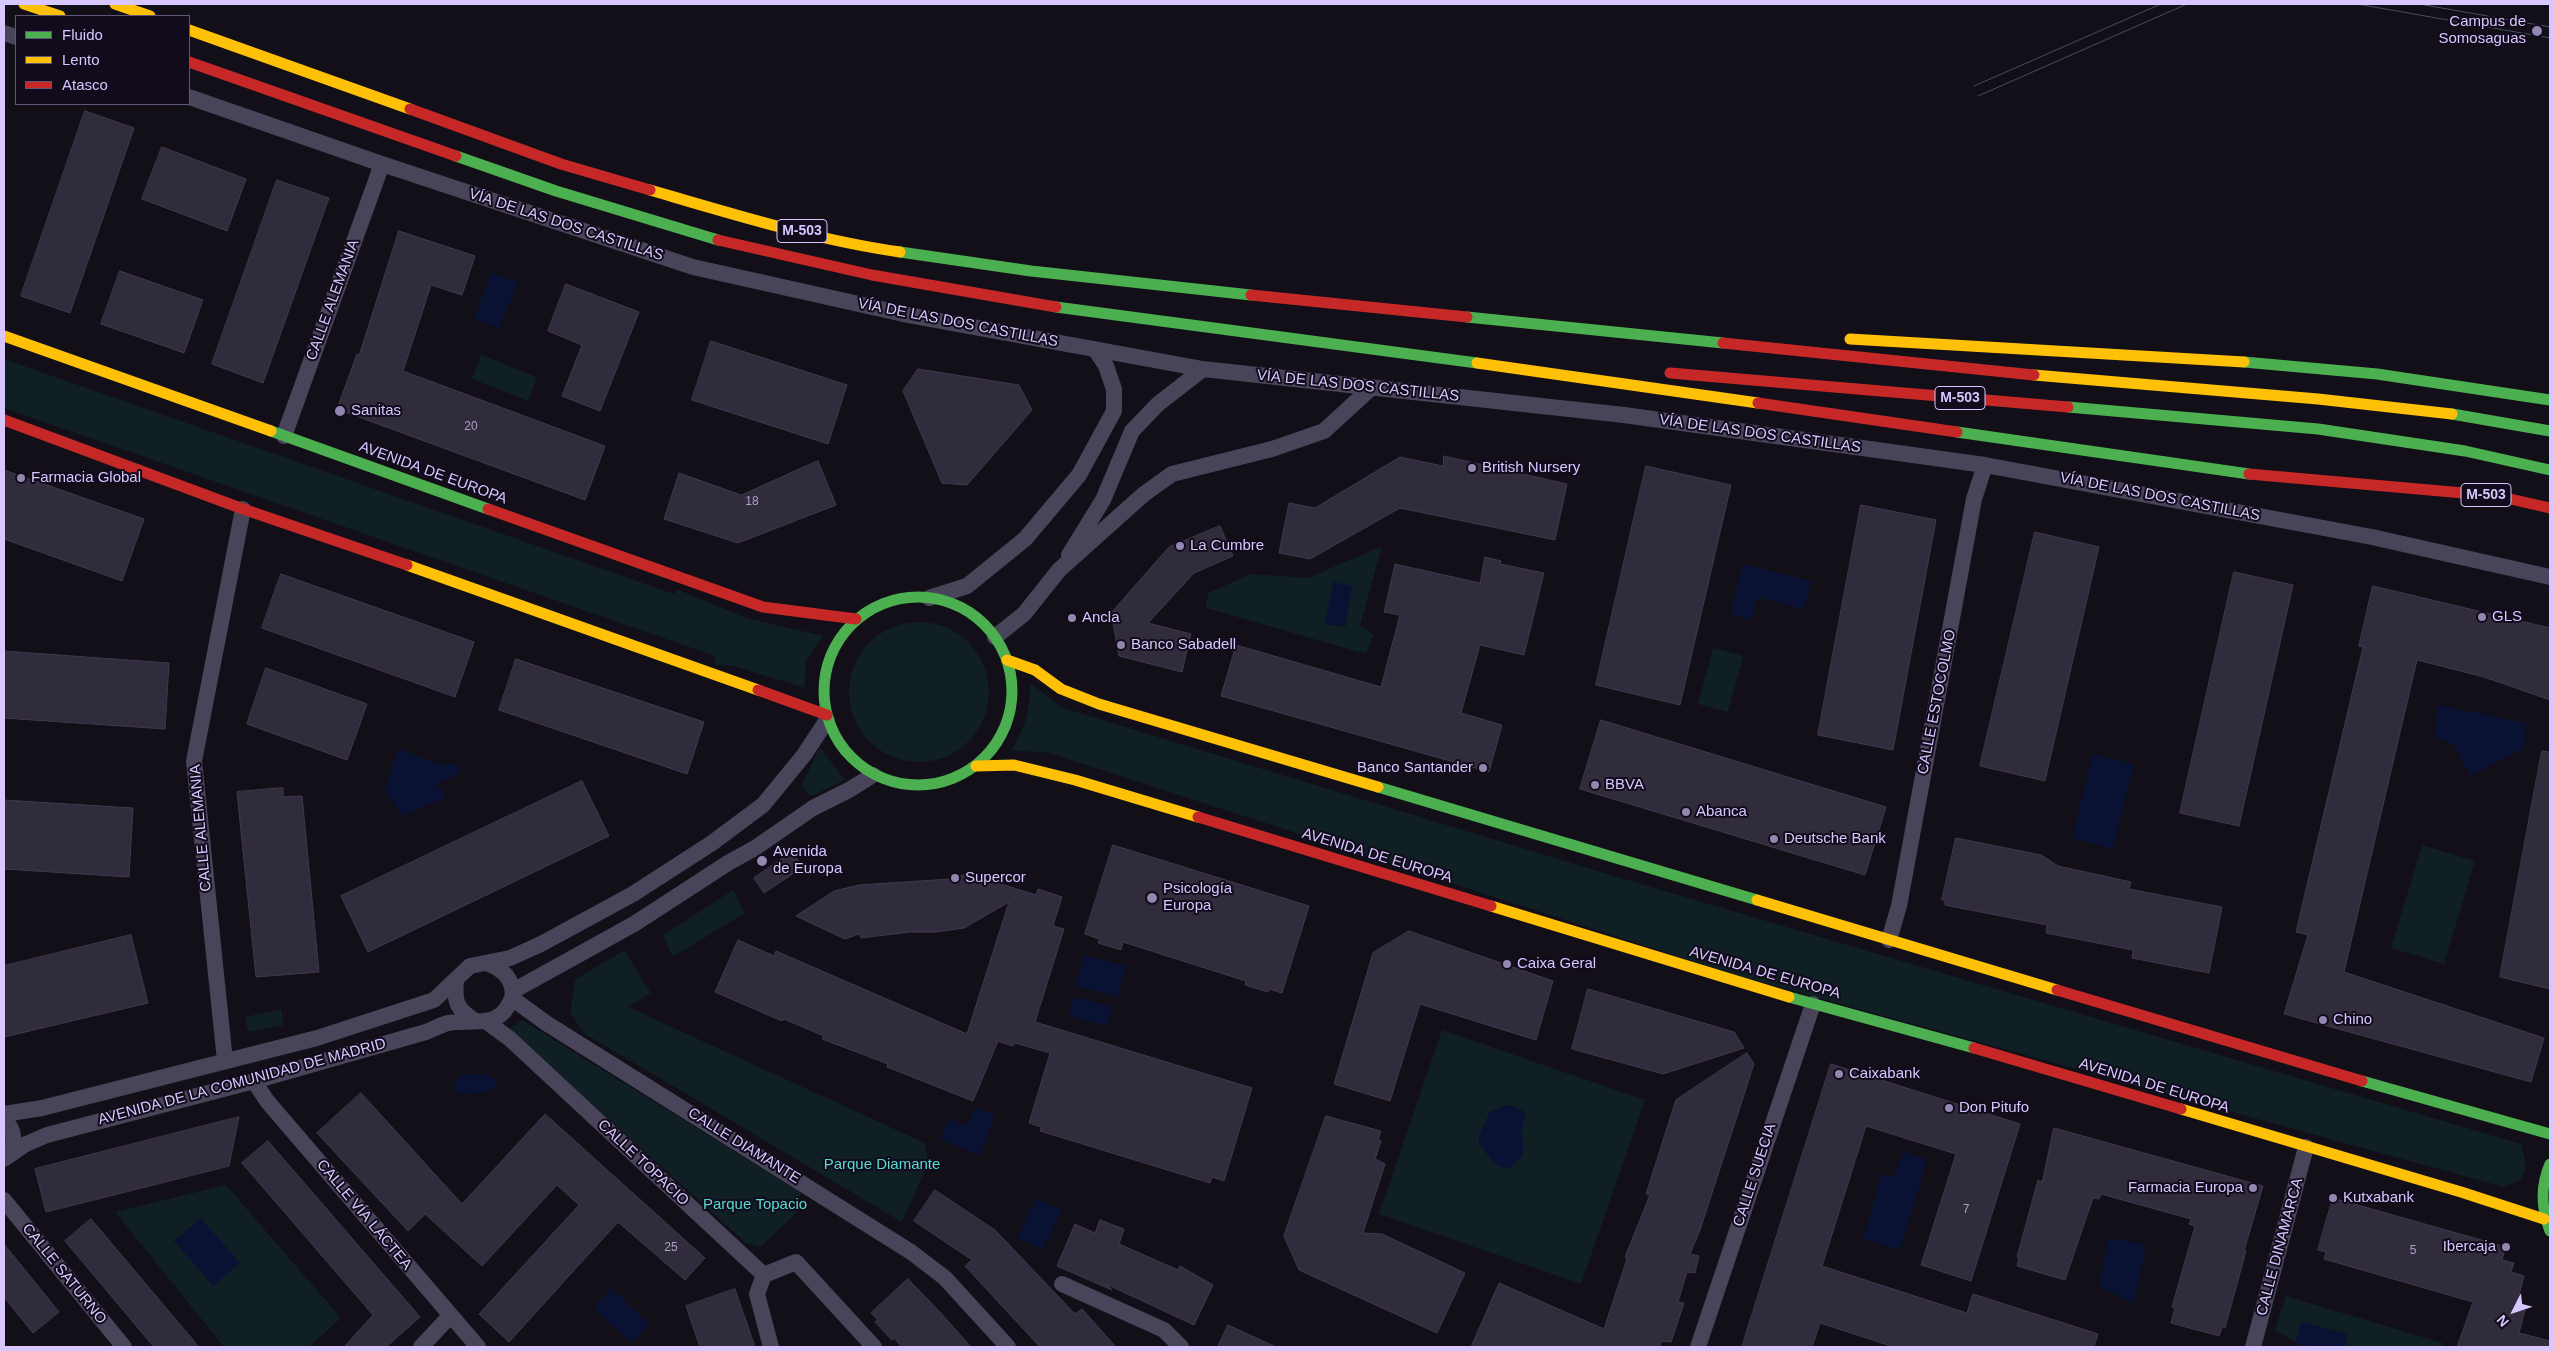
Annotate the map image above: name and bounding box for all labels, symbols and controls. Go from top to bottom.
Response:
place label: Campus de Somosaguas [2438,13,2526,48]
legend [15,15,190,105]
marker: Campus de Somosaguas [2530,24,2544,38]
text: Fluido [62,26,103,43]
text: Lento [62,51,100,68]
text: Atasco [62,76,108,93]
street label: VÍA DE LAS DOS CASTILLAS [466,185,666,265]
road number: M-503 [777,220,827,242]
street label: CALLE ALEMANIA [303,237,363,363]
street label: VÍA DE LAS DOS CASTILLAS [856,295,1060,351]
street label: VÍA DE LAS DOS CASTILLAS [1256,366,1460,406]
road number: M-503 [1935,386,1985,409]
place label: Sanitas [351,402,401,420]
marker: Sanitas [333,404,347,418]
street label: VÍA DE LAS DOS CASTILLAS [1658,411,1862,457]
house number: 20 [464,420,478,434]
street label: AVENIDA DE EUROPA [357,438,509,508]
place label: British Nursery [1482,459,1580,477]
marker: British Nursery [1466,462,1478,474]
place label: Farmacia Global [31,469,141,487]
street label: VÍA DE LAS DOS CASTILLAS [2058,469,2262,525]
marker: Farmacia Global [15,472,27,484]
road number: M-503 [2461,484,2511,506]
house number: 18 [745,495,759,509]
place label: La Cumbre [1190,537,1264,555]
marker: La Cumbre [1174,540,1186,552]
place label: GLS [2492,608,2522,626]
place label: Ancla [1082,609,1120,627]
marker: GLS [2476,611,2488,623]
marker: Ancla [1066,612,1078,624]
street label: CALLE ESTOCOLMO [1914,628,1960,776]
place label: Banco Sabadell [1131,636,1236,654]
marker: Banco Sabadell [1115,639,1127,651]
place label: Banco Santander [1357,759,1473,777]
marker: Banco Santander [1477,762,1489,774]
street label: CALLE ALEMANIA [186,764,216,892]
place label: BBVA [1605,776,1644,794]
marker: BBVA [1589,779,1601,791]
place label: Abanca [1696,803,1747,821]
marker: Abanca [1680,806,1692,818]
street label: AVENIDA DE EUROPA [1300,825,1454,887]
place label: Deutsche Bank [1784,830,1886,848]
marker: Deutsche Bank [1768,833,1780,845]
place label: Avenida de Europa [773,843,842,878]
marker: Avenida de Europa [755,854,769,868]
place label: Supercor [965,869,1026,887]
marker: Supercor [949,872,961,884]
place label: Psicología Europa [1163,880,1232,915]
marker: Psicología Europa [1145,891,1159,905]
street label: AVENIDA DE EUROPA [1687,943,1843,1003]
place label: Caixa Geral [1517,955,1596,973]
marker: Caixa Geral [1501,958,1513,970]
place label: Chino [2333,1011,2372,1029]
marker: Chino [2317,1014,2329,1026]
street label: AVENIDA DE LA COMUNIDAD DE MADRID [96,1035,388,1129]
street label: AVENIDA DE EUROPA [2077,1055,2231,1117]
place label: Caixabank [1849,1065,1920,1083]
marker: Caixabank [1833,1068,1845,1080]
place label: Don Pitufo [1959,1099,2029,1117]
marker: Don Pitufo [1943,1102,1955,1114]
street label: CALLE DIAMANTE [684,1104,804,1188]
street label: CALLE TOPACIO [594,1116,692,1210]
street label: CALLE SUECIA [1730,1121,1780,1229]
street label: CALLE VÍA LÁCTEA [313,1156,415,1274]
park label: Parque Diamante [824,1156,940,1174]
street label: CALLE DINAMARCA [2253,1176,2307,1318]
place label: Farmacia Europa [2128,1179,2243,1197]
marker: Farmacia Europa [2247,1182,2259,1194]
place label: Kutxabank [2343,1189,2414,1207]
marker: Kutxabank [2327,1192,2339,1204]
park label: Parque Topacio [703,1196,807,1214]
house number: 7 [1963,1203,1969,1217]
street label: CALLE SATURNO [18,1220,110,1328]
place label: Ibercaja [2443,1238,2496,1256]
house number: 25 [664,1241,678,1255]
marker: Ibercaja [2500,1241,2512,1253]
house number: 5 [2410,1244,2416,1258]
north arrow [2489,1286,2539,1336]
text: N [2493,1312,2512,1330]

